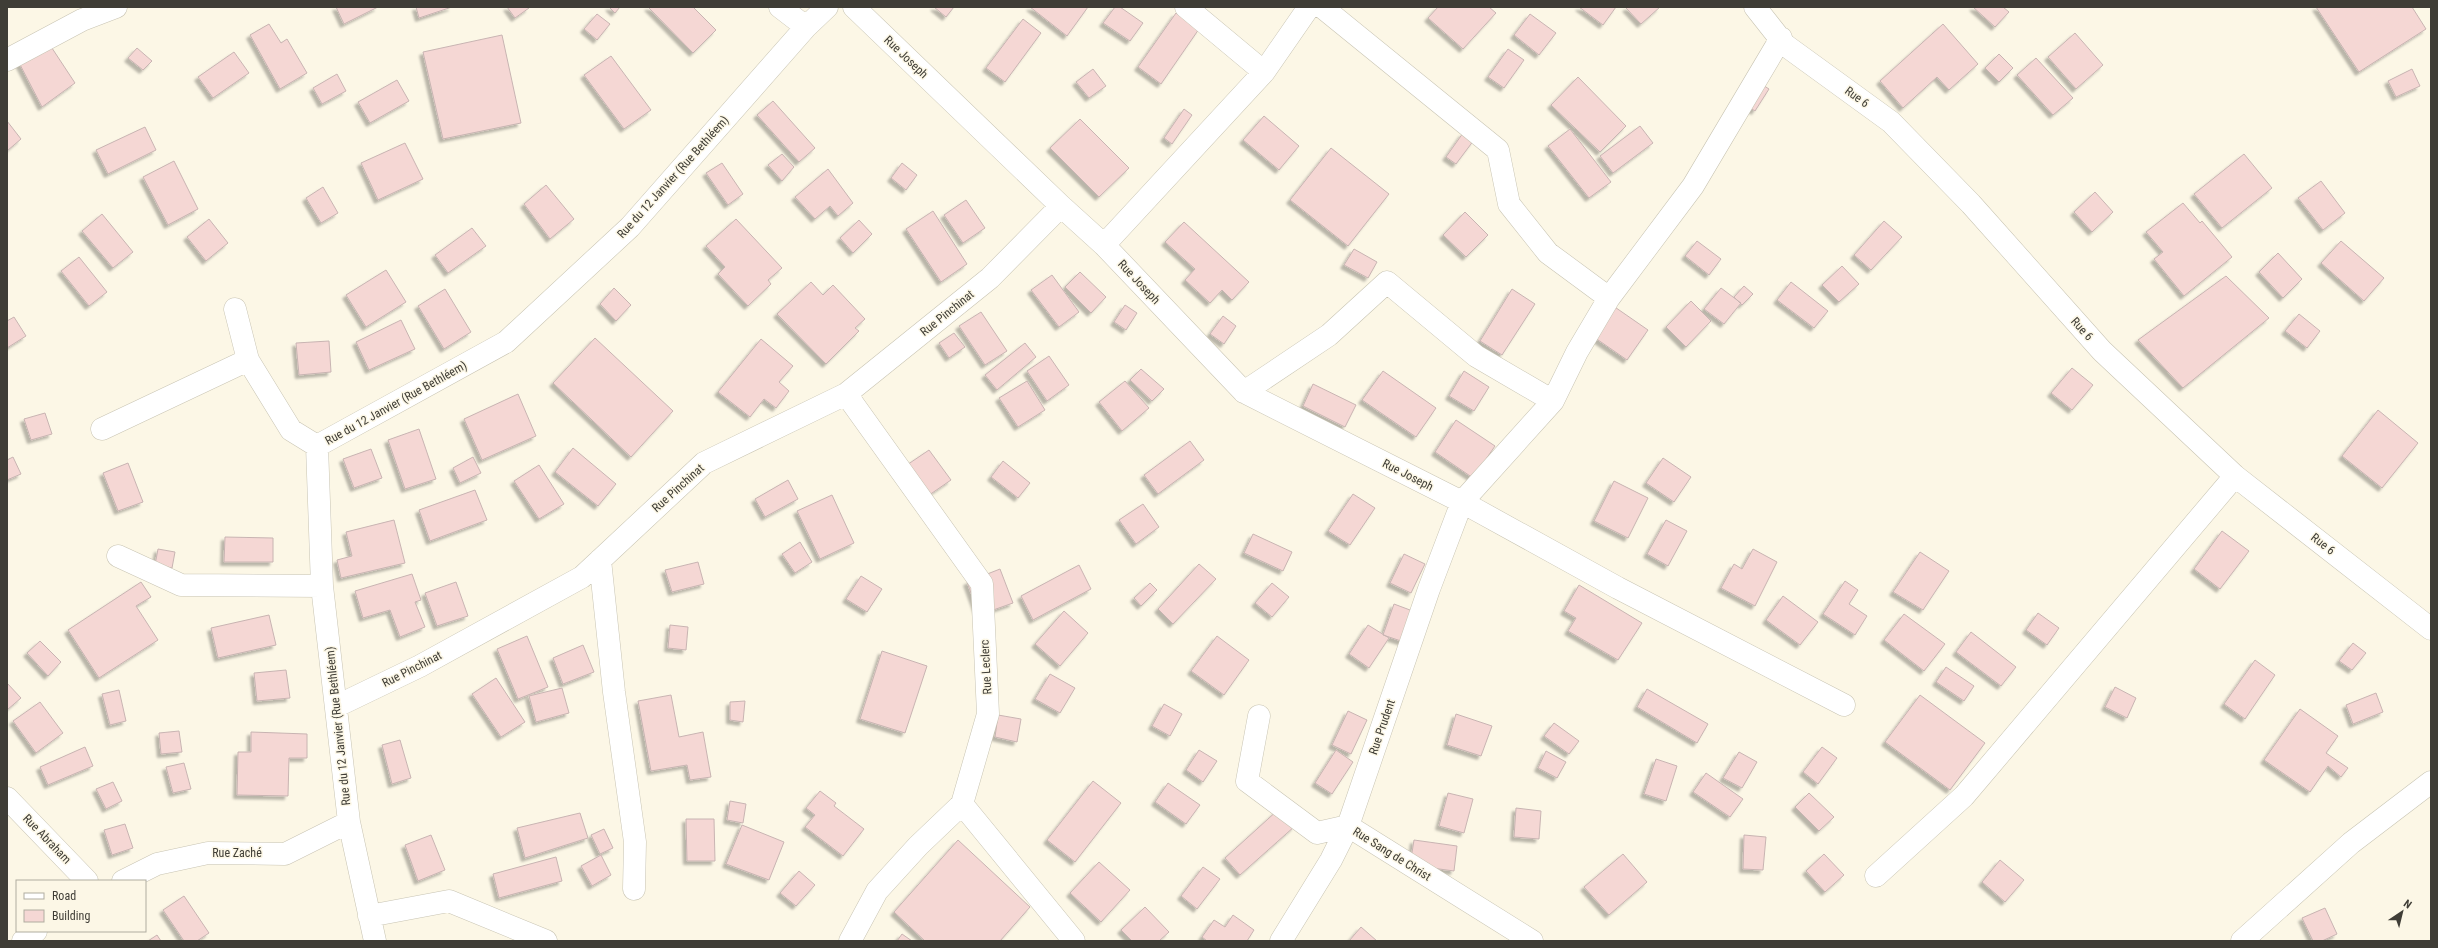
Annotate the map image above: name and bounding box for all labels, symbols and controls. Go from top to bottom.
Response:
street label: Rue Joseph [881,33,931,81]
street label: Rue 6 [1842,84,1872,110]
street label: Rue du 12 Janvier (Rue Bethléem) [614,113,732,241]
street label: Rue Joseph [1115,257,1163,307]
street label: Rue Pinchinat [917,287,977,339]
street label: Rue 6 [2068,314,2096,344]
street label: Rue du 12 Janvier (Rue Bethléem) [323,358,469,448]
street label: Rue Joseph [1380,456,1436,494]
street label: Rue Pinchinat [649,461,707,515]
street label: Rue 6 [2308,530,2338,558]
street label: Rue Leclerc [978,639,994,695]
street label: Rue du 12 Janvier (Rue Bethléem) [323,646,353,806]
street label: Rue Pinchinat [380,648,445,690]
street label: Rue Prudent [1366,697,1398,757]
street label: Rue Abraham [20,811,74,867]
street label: Rue Sang de Christ [1350,824,1434,884]
street label: Rue Zaché [212,846,262,860]
legend [16,880,146,932]
text: Road [52,889,76,903]
north arrow [2382,892,2422,932]
text: N [2401,897,2414,912]
text: Building [52,909,90,923]

